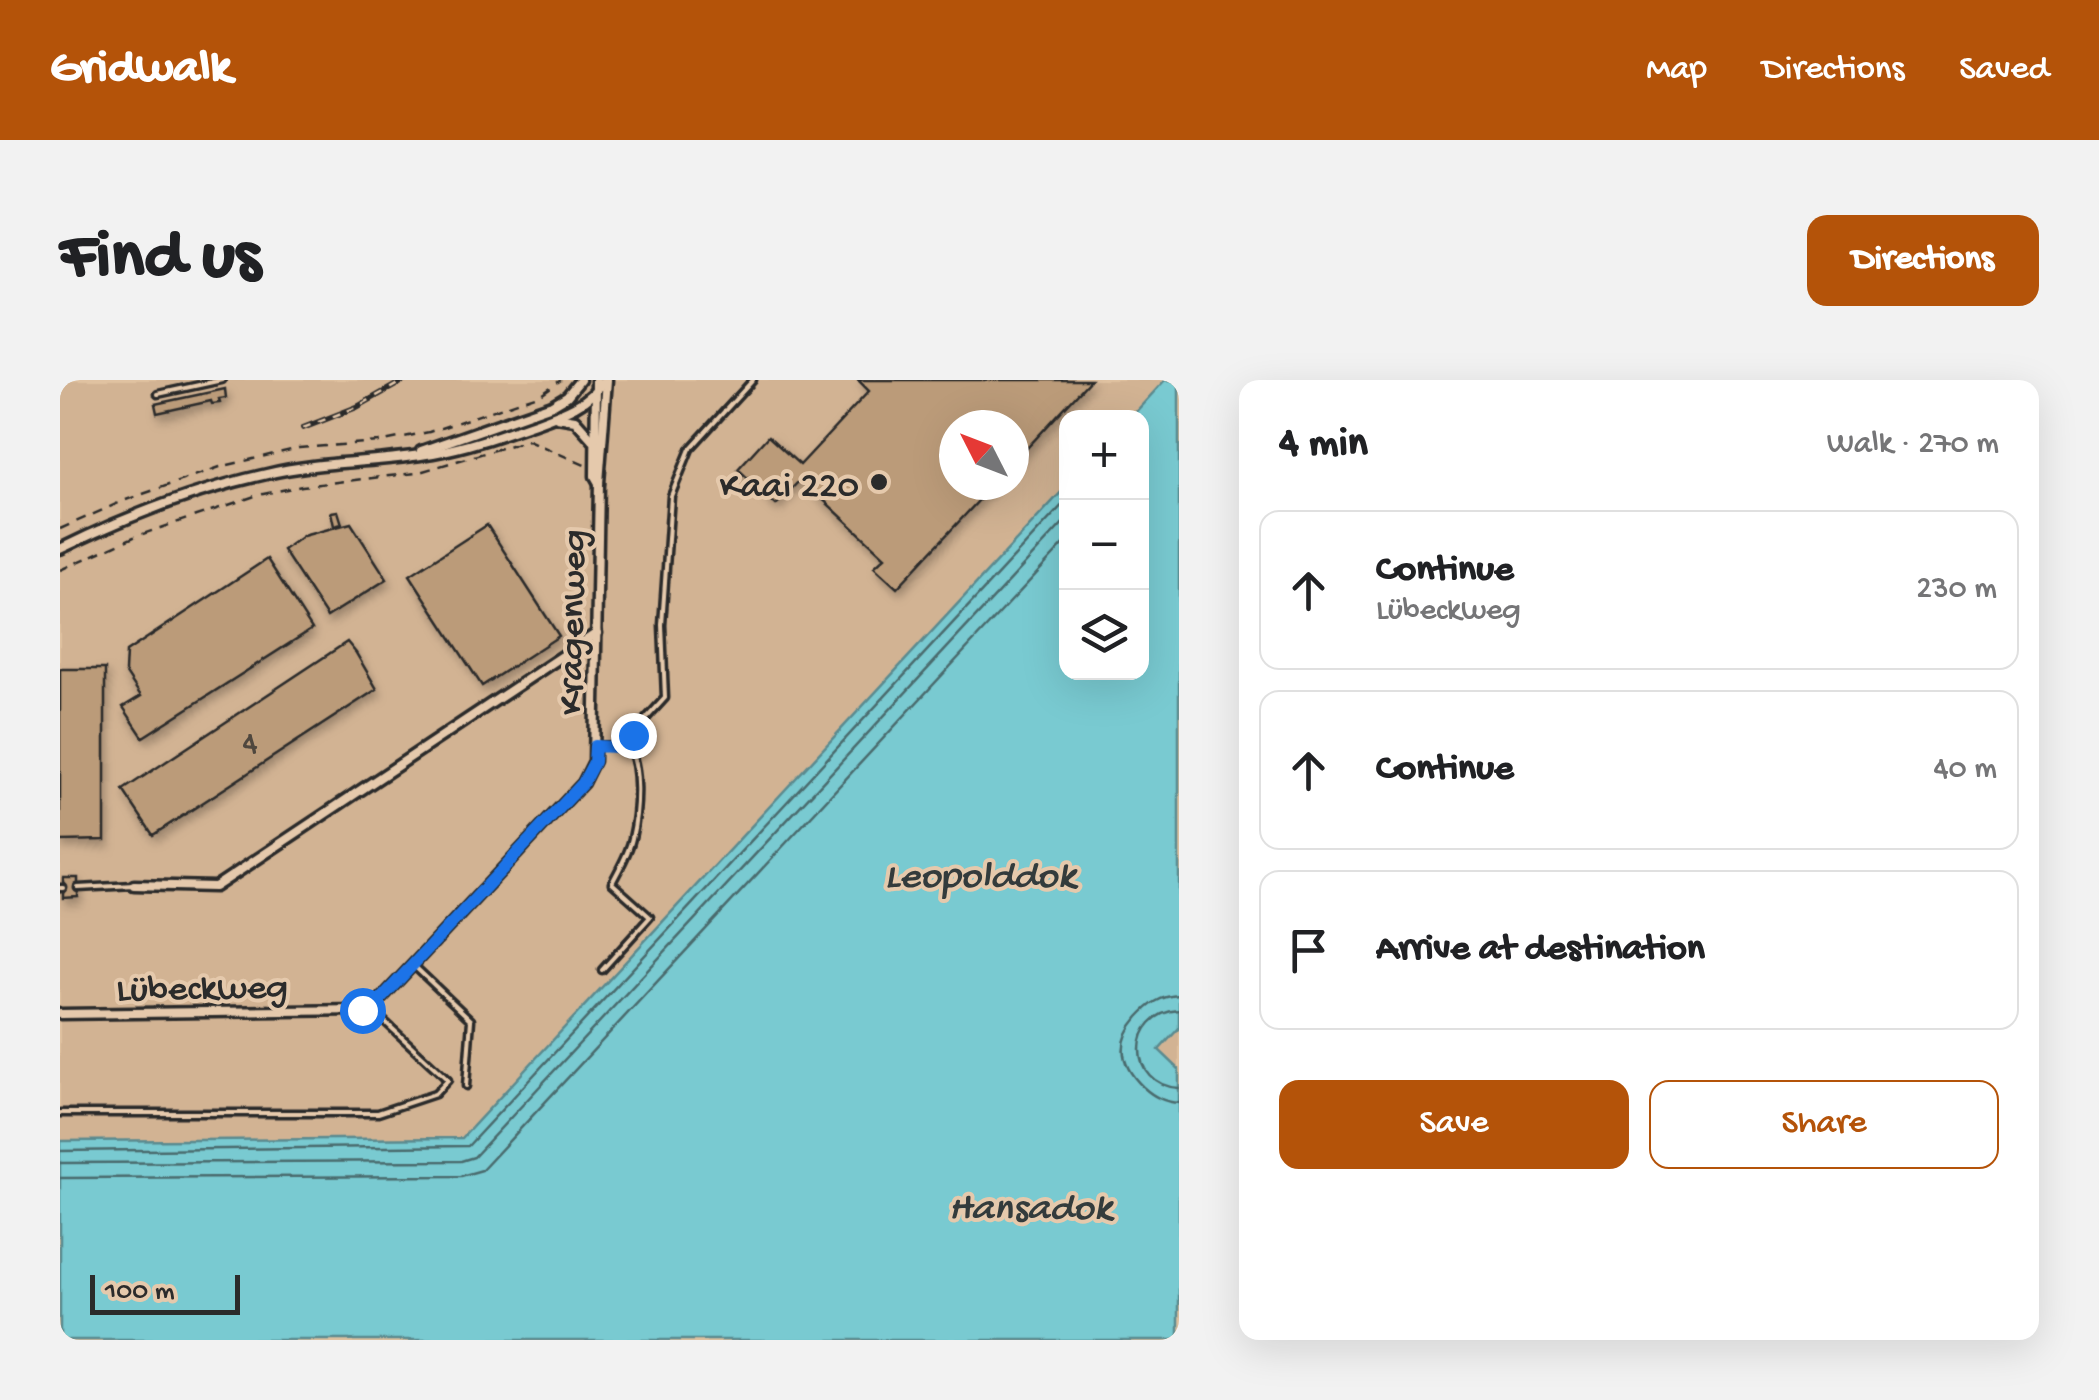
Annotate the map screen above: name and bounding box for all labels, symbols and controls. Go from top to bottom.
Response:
text: Gridwalk [50,42,232,99]
text: Map [1646,50,1707,91]
text: Directions [1762,50,1904,91]
text: Saved [1959,50,2049,91]
button: Directions [1807,215,2039,306]
text: Find us [60,219,261,302]
north arrow [939,410,1029,500]
map controls [1059,410,1149,680]
button: + [1059,410,1149,500]
text: 4 min [1279,421,1368,470]
text: Walk · 270 m [1827,426,1999,464]
place label: Kaai 220 [720,466,859,510]
marker: Kaai 220 [868,471,890,493]
button: − [1059,500,1149,590]
street label: Kragenweg [551,529,599,715]
text: Continue [1376,549,1514,593]
icon: ahead [1281,563,1336,618]
text: 230 m [1916,571,1997,609]
button: layers [1059,590,1149,680]
text: Lübeckweg [1376,593,1521,631]
route end [611,713,657,759]
house number: 4 [242,726,258,764]
icon: ahead [1281,743,1336,798]
text: Continue [1376,748,1514,792]
text: 40 m [1933,751,1997,789]
water label: Leopolddok [885,855,1080,902]
icon: arrive [1281,923,1336,978]
text: Arrive at destination [1376,928,1705,972]
street label: Lübeckweg [116,968,288,1014]
route start [340,988,386,1034]
button: Save [1279,1080,1629,1169]
button: Share [1649,1080,1999,1169]
water label: Hansadok [948,1187,1116,1234]
scale bar [90,1270,240,1314]
text: 100 m [105,1276,175,1309]

